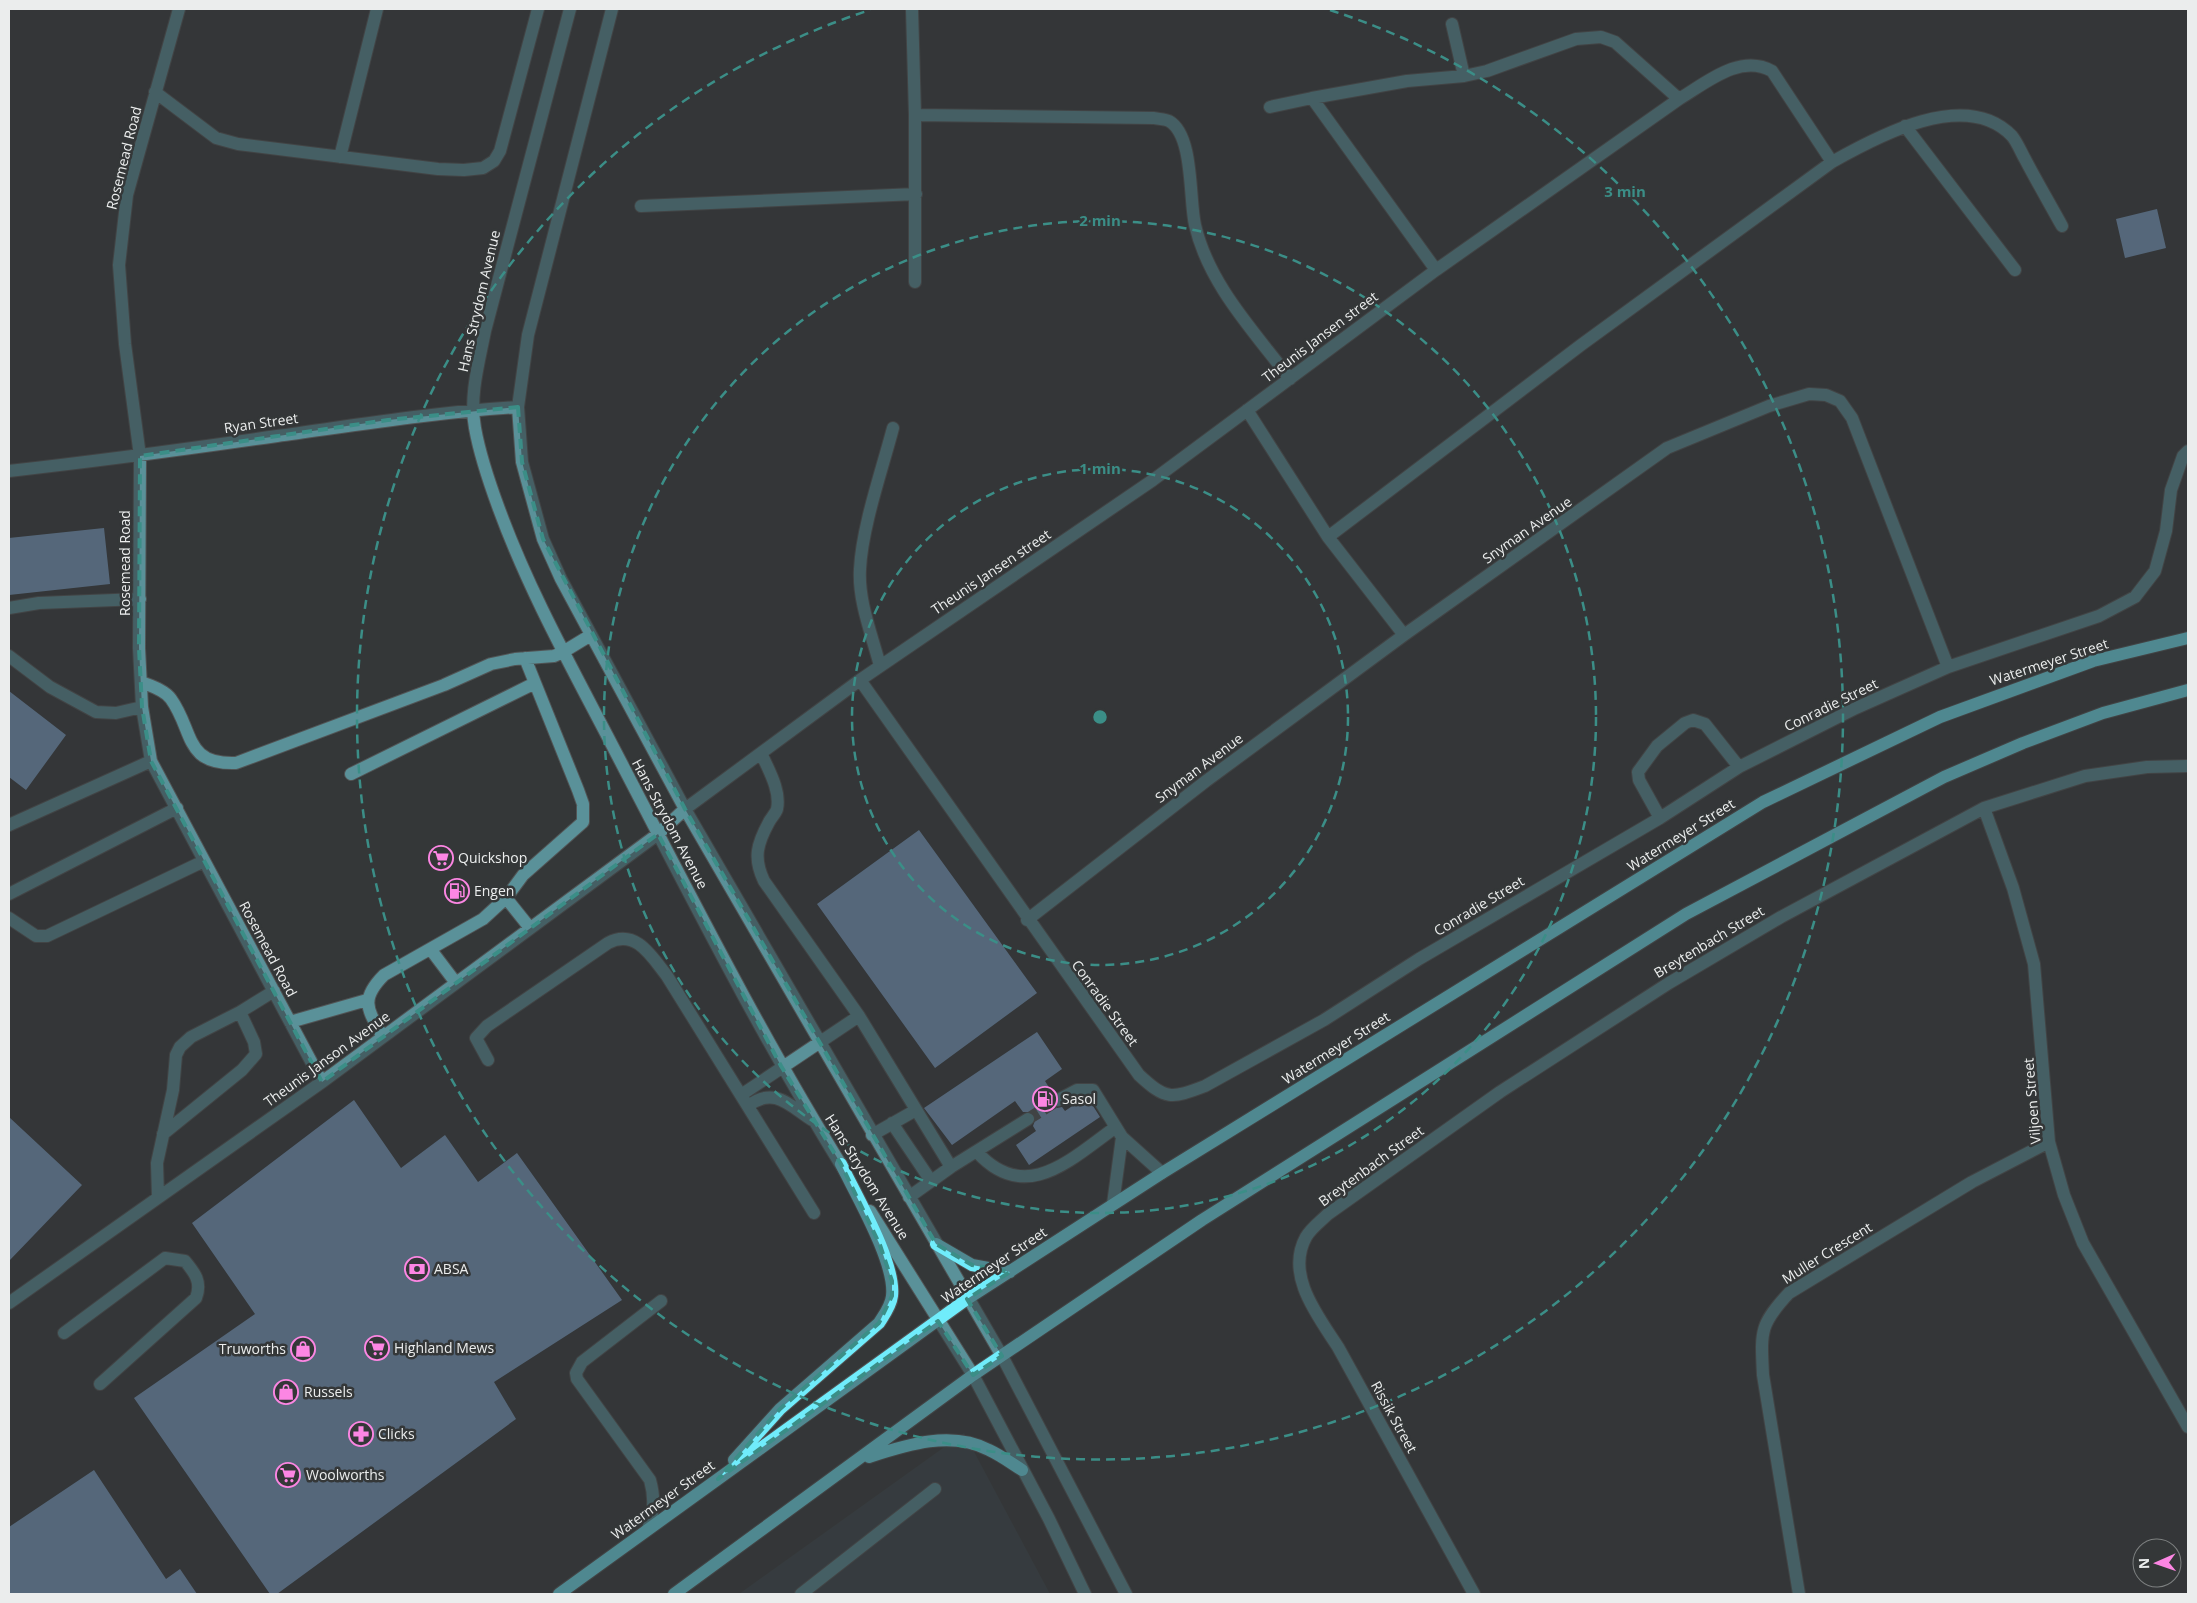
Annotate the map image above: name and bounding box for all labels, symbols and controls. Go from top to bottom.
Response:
street label: Rosemead Road [101,104,146,212]
text: 3 min [1604,181,1646,201]
text: 2 min [1079,210,1121,230]
street label: Hans Strydom Avenue [453,228,504,374]
street label: Theunis Jansen street [1258,287,1381,386]
street label: Ryan Street [223,408,299,437]
text: 1 min [1079,458,1121,478]
street label: Snyman Avenue [1478,492,1575,567]
street label: Rosemead Road [115,510,134,616]
street label: Theunis Jansen street [927,525,1054,619]
street label: Watermeyer Street [1987,633,2110,690]
street label: Conradie Street [1781,674,1881,735]
centre of rings [1091,708,1109,726]
street label: Snyman Avenue [1151,728,1246,807]
street label: Hans Strydom Avenue [628,755,713,892]
street label: Watermeyer Street [1623,794,1738,875]
supermarket icon: Quickshop [428,845,454,871]
place label: Quickshop [458,848,527,867]
street label: Conradie Street [1430,871,1527,940]
fuel station icon: Engen [444,878,470,904]
place label: Engen [474,881,514,900]
street label: Rosemead Road [235,898,302,1000]
street label: Breytenbach Street [1650,901,1767,982]
street label: Conradie Street [1068,956,1143,1050]
street label: Theunis Janson Avenue [260,1006,394,1111]
street label: Watermeyer Street [1278,1007,1393,1088]
street label: Viljoen Street [2018,1057,2045,1145]
fuel station icon: Sasol [1032,1086,1058,1112]
place label: Sasol [1062,1089,1096,1108]
street label: Hans Strydom Avenue [821,1110,914,1243]
street label: Breytenbach Street [1314,1121,1427,1210]
street label: Muller Crescent [1778,1217,1875,1288]
street label: Watermeyer Street [937,1222,1050,1307]
bank icon: ABSA [404,1256,430,1282]
place label: ABSA [434,1259,469,1278]
supermarket icon: Highland Mews [364,1335,390,1361]
shop icon: Truworths [290,1336,316,1362]
place label: Highland Mews [394,1338,494,1357]
place label: Truworths [219,1339,286,1358]
street label: Rissik Street [1367,1378,1422,1456]
shop icon: Russels [273,1379,299,1405]
place label: Russels [304,1382,353,1401]
pharmacy icon: Clicks [348,1421,374,1447]
place label: Clicks [378,1424,415,1443]
street label: Watermeyer Street [607,1456,718,1544]
supermarket icon: Woolworths [275,1462,301,1488]
place label: Woolworths [306,1465,385,1484]
north arrow [2132,1538,2182,1588]
text: N [2134,1557,2153,1569]

